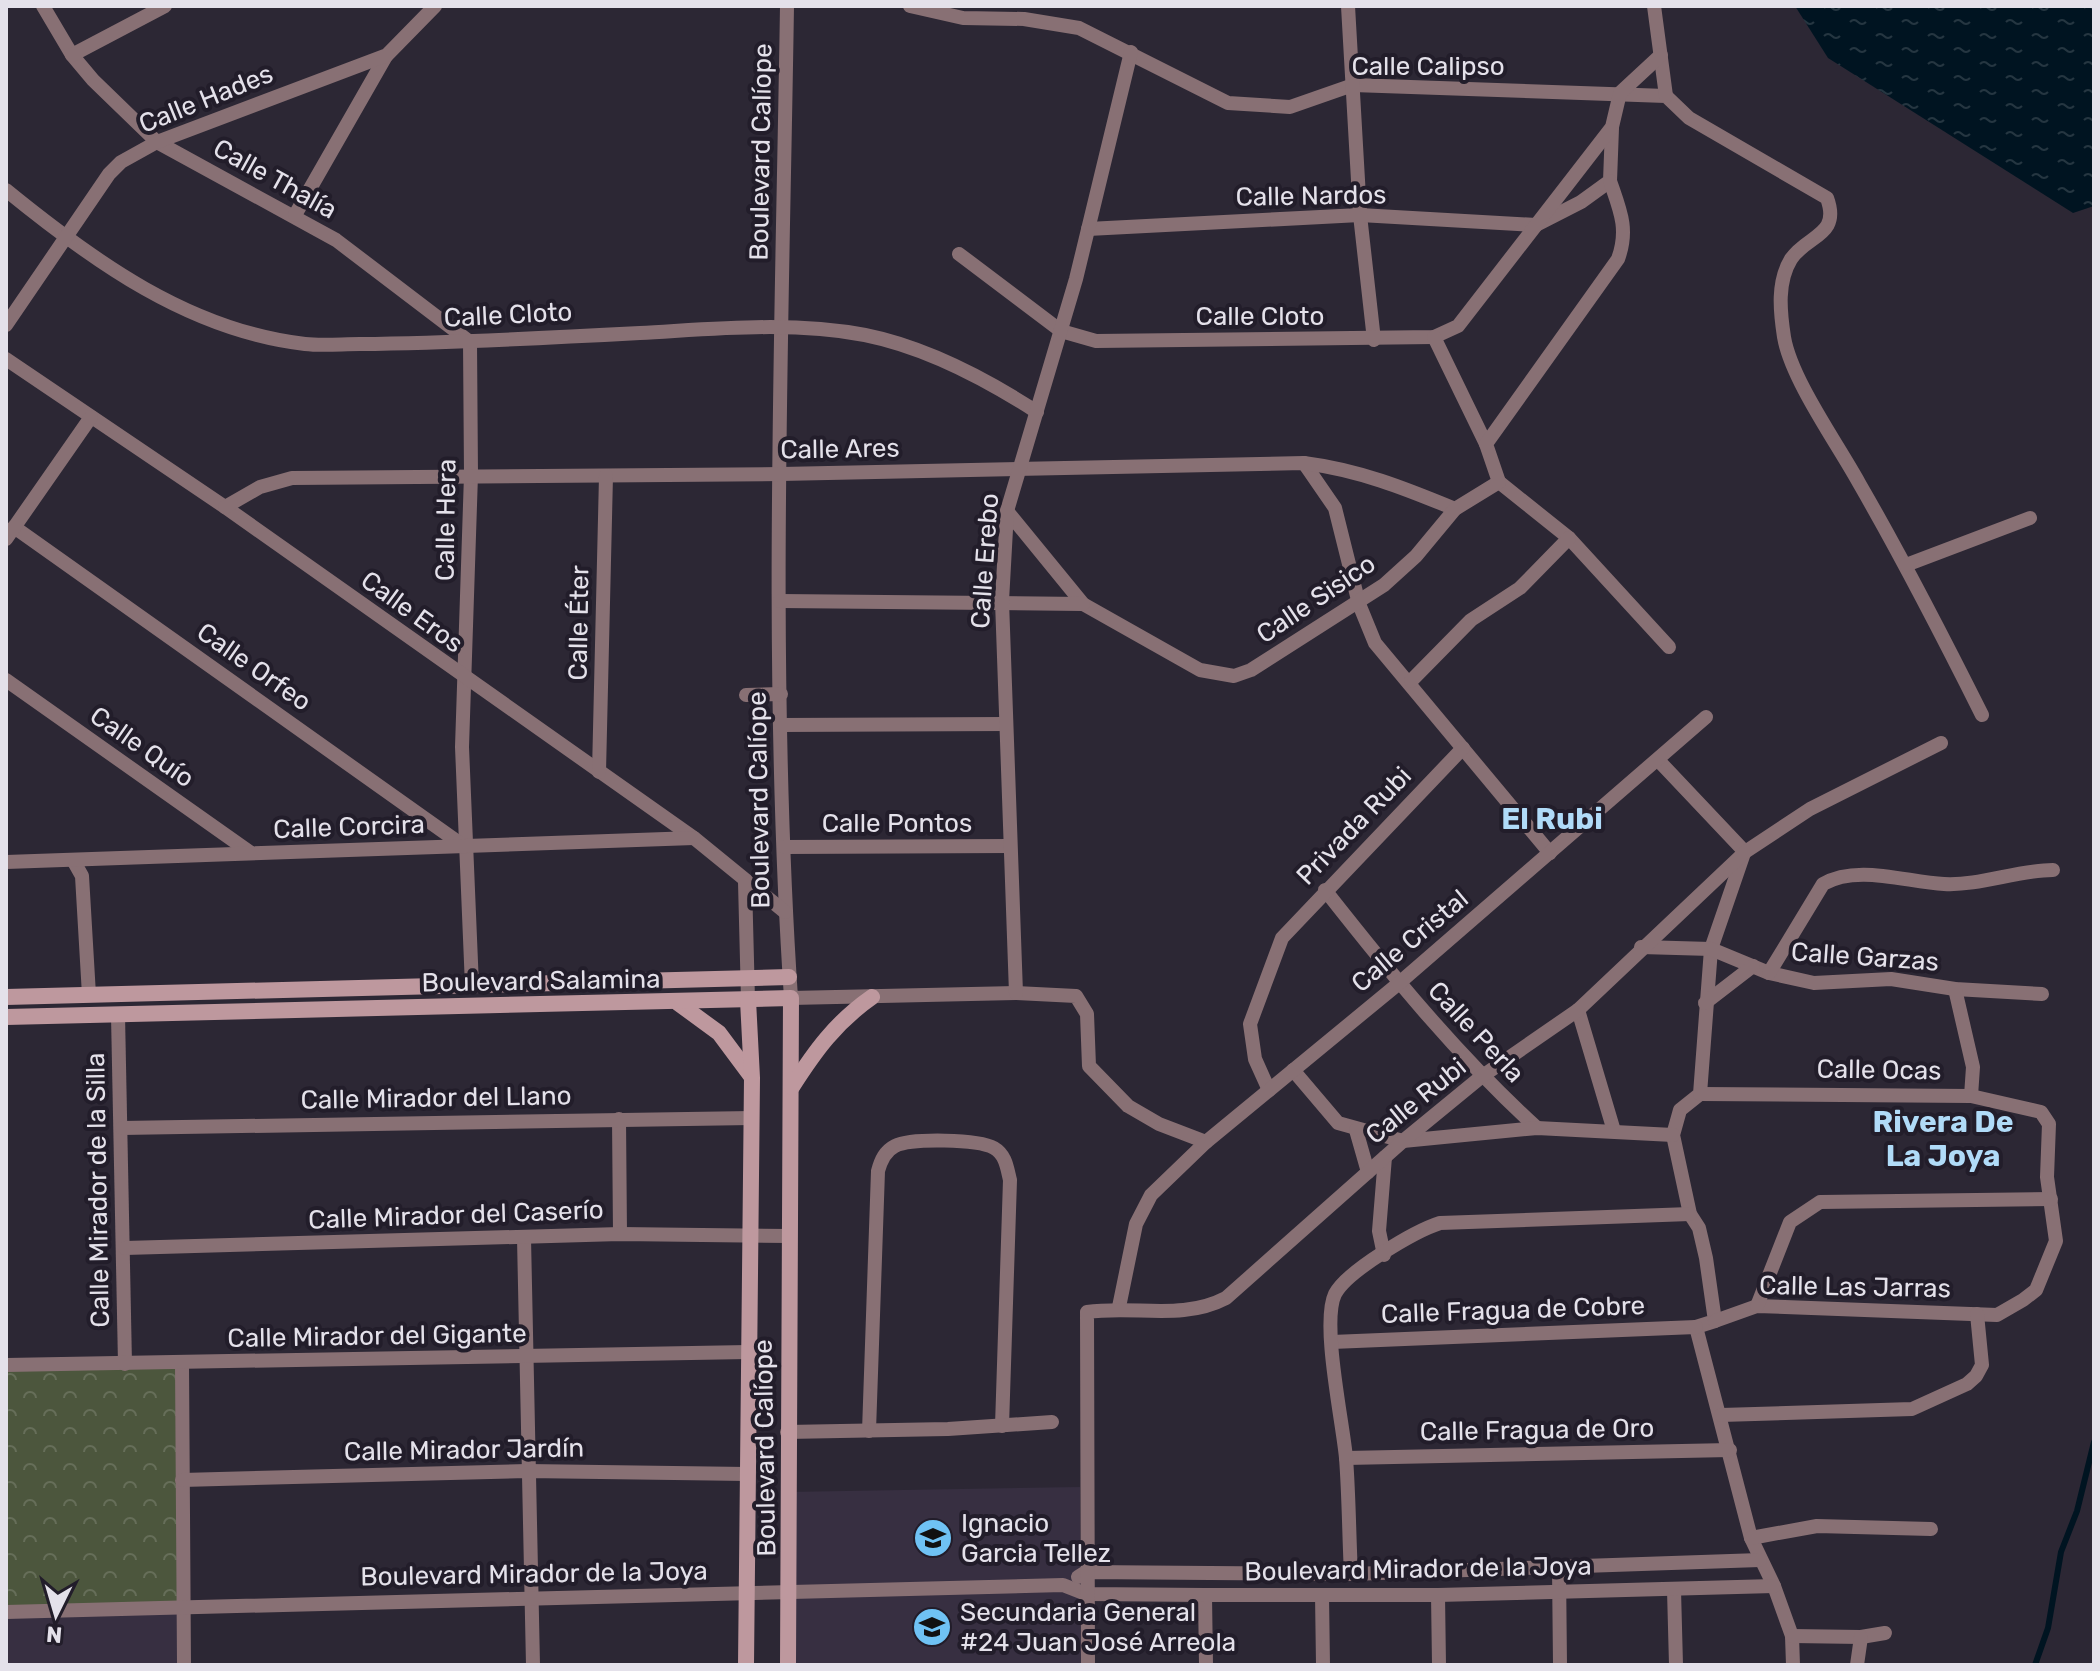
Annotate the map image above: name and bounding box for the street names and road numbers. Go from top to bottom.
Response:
street label: Boulevard Calíope [744,43,778,261]
street label: Calle Calipso [1351,51,1505,82]
street label: Calle Hades [135,58,277,140]
street label: Calle Thalía [208,132,342,226]
street label: Calle Nardos [1235,179,1387,213]
street label: Calle Cloto [443,296,573,334]
street label: Calle Cloto [1196,301,1324,332]
street label: Calle Ares [780,432,900,466]
street label: Calle Hera [429,459,463,581]
street label: Calle Erebo [965,492,1005,630]
street label: Calle Sisico [1251,548,1381,650]
street label: Calle Eros [355,565,469,659]
street label: Calle Éter [562,565,596,681]
street label: Calle Orfeo [191,616,317,718]
street label: Boulevard Calíope [742,691,776,909]
street label: Calle Quío [84,700,200,794]
street label: Privada Rubi [1290,761,1418,891]
street label: Calle Pontos [822,808,972,839]
street label: Calle Corcira [273,809,425,845]
street label: Calle Cristal [1345,883,1475,999]
street label: Calle Garzas [1790,936,1940,978]
street label: Boulevard Salamina [421,963,661,999]
street label: Calle Perla [1421,975,1531,1089]
street label: Calle Rubi [1360,1051,1472,1151]
street label: Calle Mirador de la Silla [80,1052,116,1328]
street label: Calle Ocas [1816,1053,1942,1087]
street label: Calle Mirador del Llano [300,1080,572,1116]
street label: Calle Mirador del Caserío [308,1194,604,1236]
street label: Calle Las Jarras [1759,1270,1951,1304]
street label: Calle Fragua de Cobre [1380,1290,1646,1330]
street label: Calle Mirador del Gigante [227,1318,527,1354]
street label: Boulevard Calíope [748,1339,782,1557]
street label: Calle Fragua de Oro [1419,1412,1655,1448]
street label: Calle Mirador Jardín [344,1432,584,1468]
street label: Boulevard Mirador de la Joya [1244,1550,1592,1588]
street label: Boulevard Mirador de la Joya [360,1555,708,1593]

